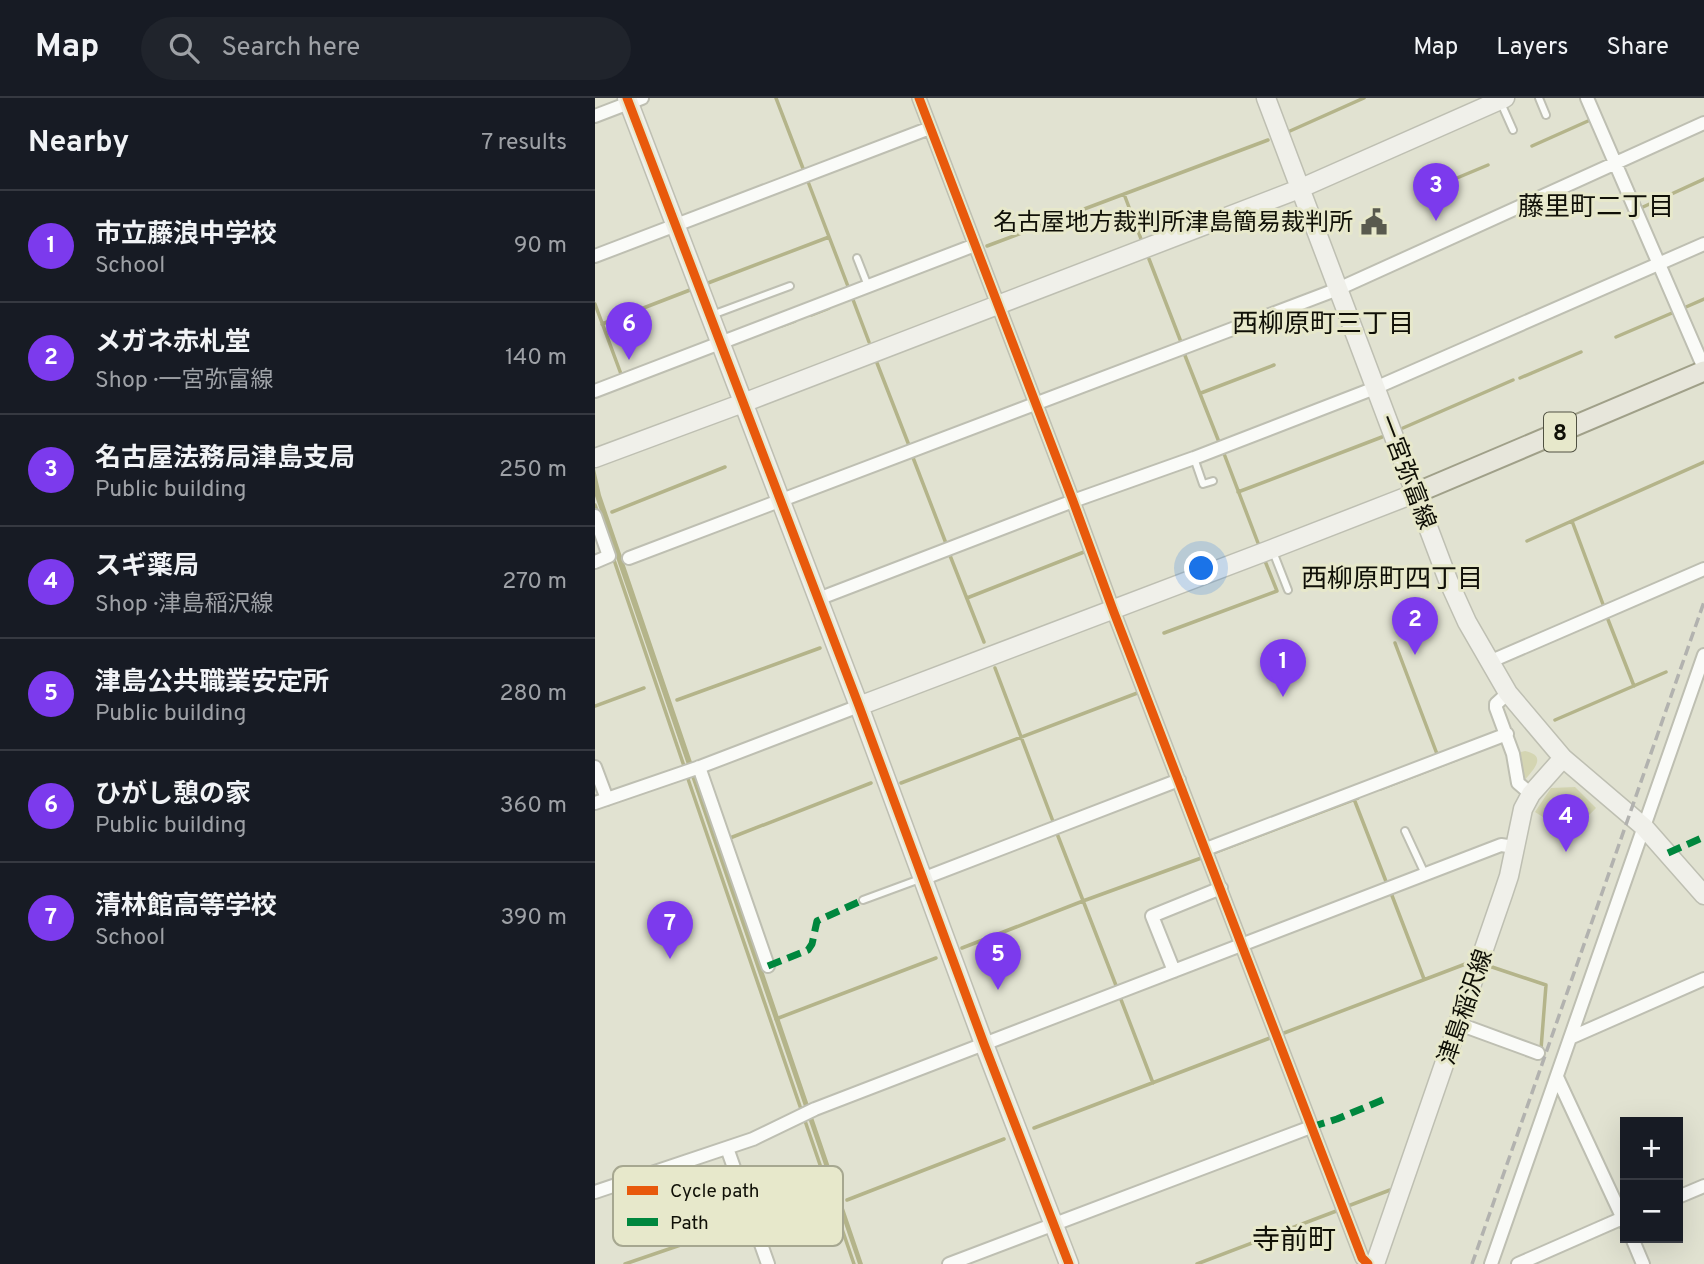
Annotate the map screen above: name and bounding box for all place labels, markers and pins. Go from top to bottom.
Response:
pin: 3 [1413,163,1459,221]
public building icon: 名古屋地方裁判所津島簡易裁判所 [1359,207,1389,237]
place label: 名古屋地方裁判所津島簡易裁判所 [993,209,1353,239]
pin: 6 [606,302,652,360]
pin: 2 [1392,597,1438,655]
pin: 1 [1260,639,1306,697]
pin: 4 [1543,794,1589,852]
pin: 7 [647,901,693,959]
pin: 5 [975,932,1021,990]

